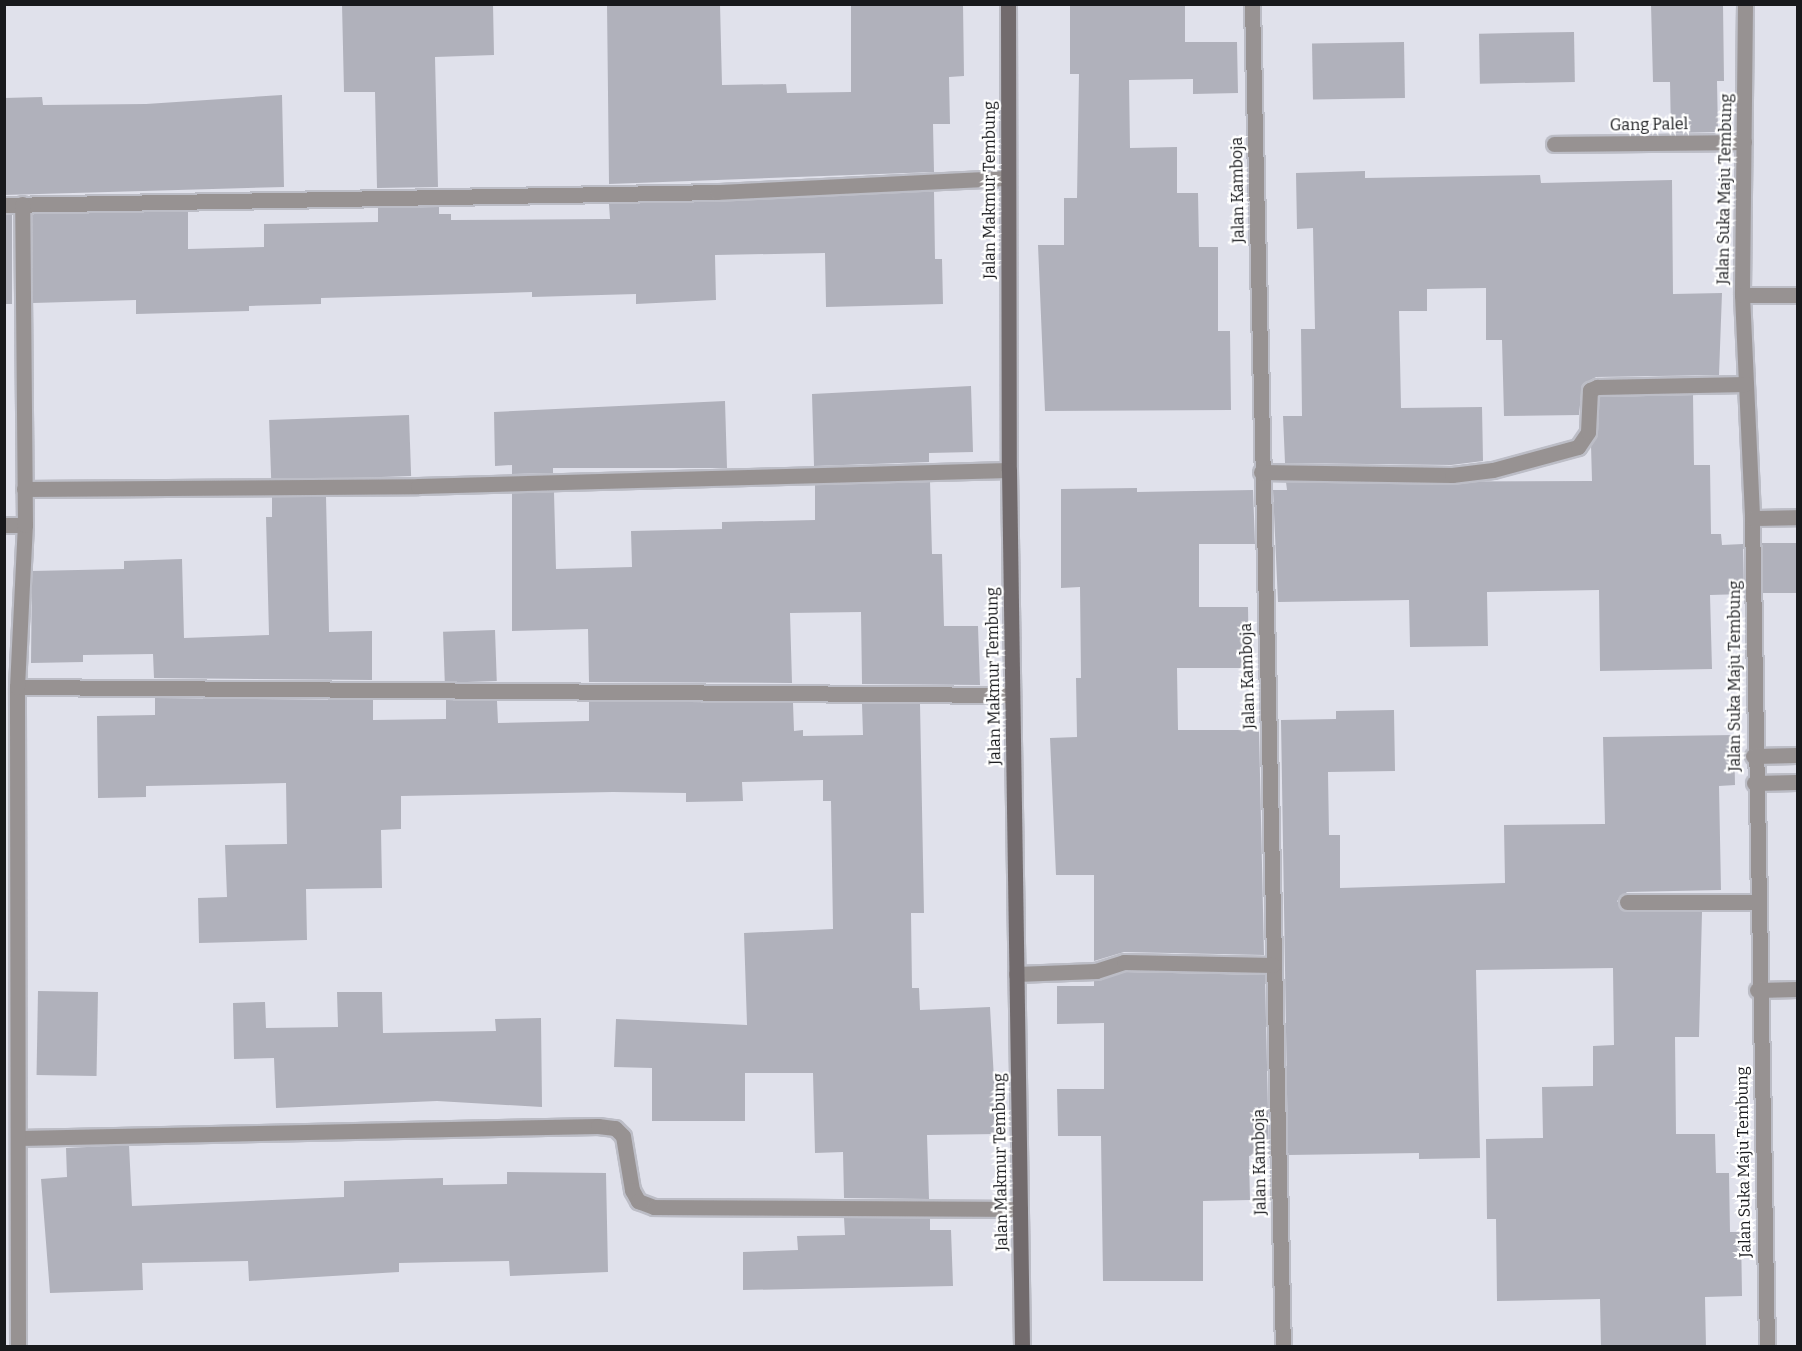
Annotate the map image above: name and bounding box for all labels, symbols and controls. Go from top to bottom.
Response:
street label: Jalan Suka Maju Tembung [1714,93,1736,285]
street label: Jalan Makmur Tembung [980,101,1000,279]
street label: Gang Palel [1610,115,1688,135]
street label: Jalan Kamboja [1227,137,1249,243]
street label: Jalan Suka Maju Tembung [1725,580,1745,772]
street label: Jalan Makmur Tembung [983,587,1005,765]
street label: Jalan Kamboja [1237,623,1259,729]
street label: Jalan Suka Maju Tembung [1733,1066,1755,1258]
street label: Jalan Makmur Tembung [990,1073,1012,1251]
street label: Jalan Kamboja [1249,1109,1271,1215]

